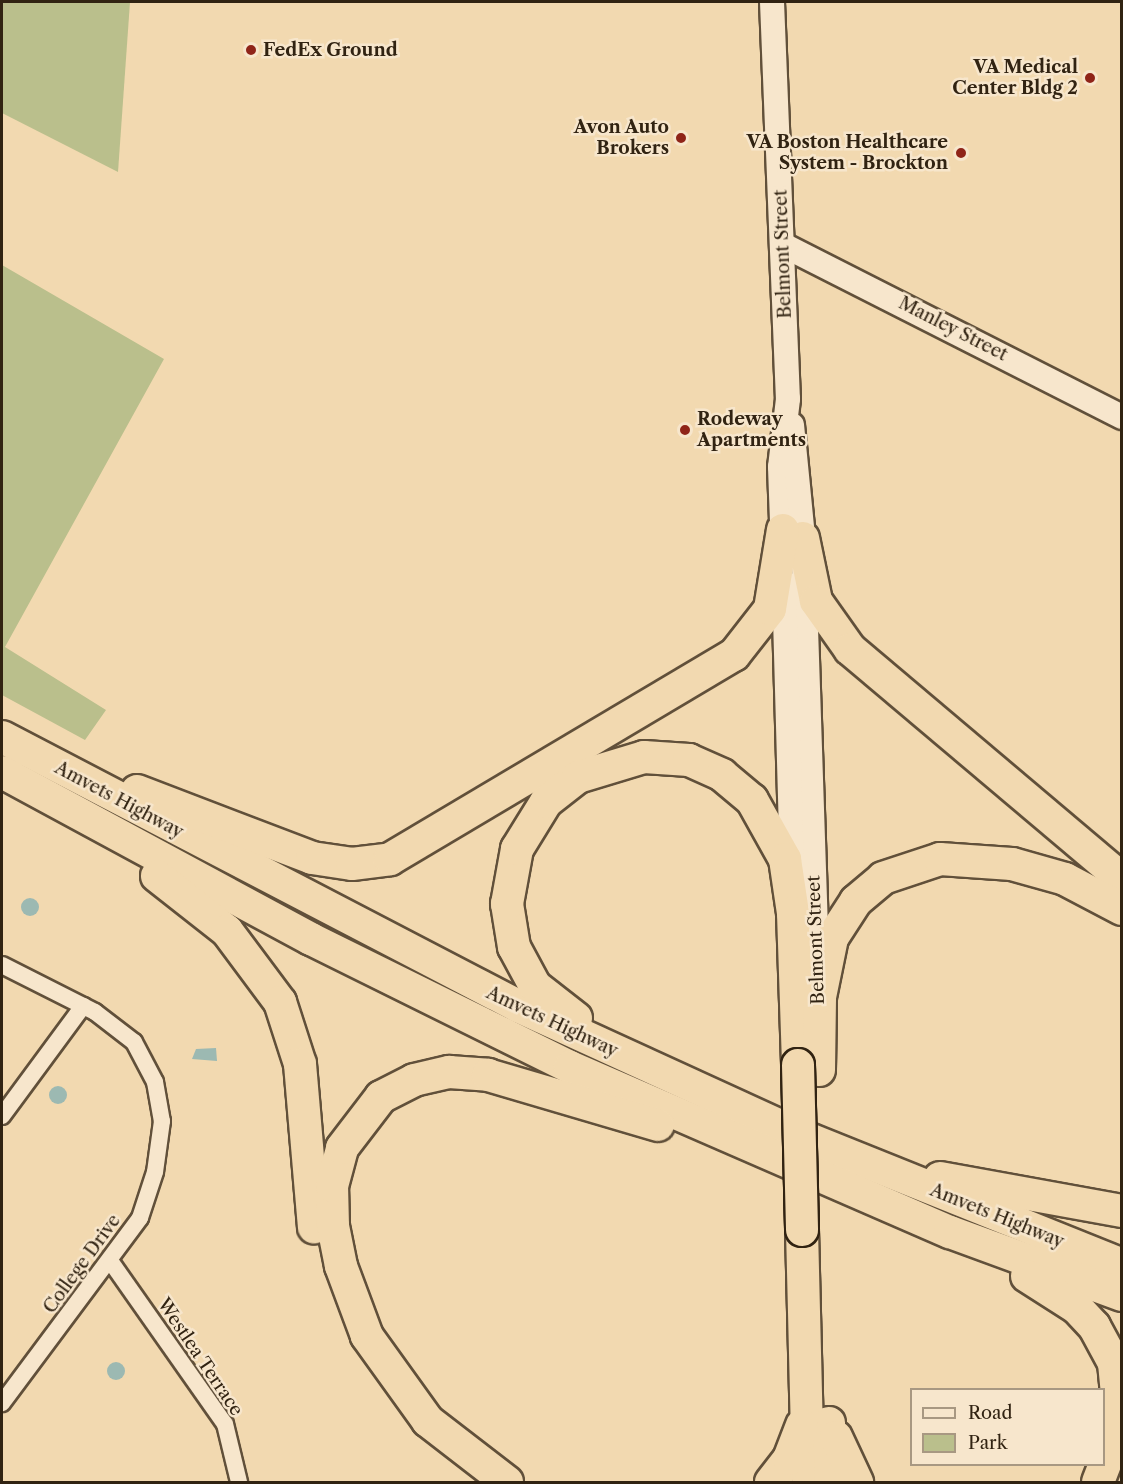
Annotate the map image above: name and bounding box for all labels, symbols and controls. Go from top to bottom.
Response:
place label: FedEx Ground [263,39,398,61]
marker: FedEx Ground [244,43,258,57]
place label: VA Medical Center Bldg 2 [952,57,1078,100]
marker: VA Medical Center Bldg 2 [1083,71,1097,85]
place label: Avon Auto Brokers [573,117,669,160]
marker: Avon Auto Brokers [674,131,688,145]
place label: VA Boston Healthcare System - Brockton [746,132,948,174]
marker: VA Boston Healthcare System - Brockton [952,144,970,162]
street label: Belmont Street [770,189,796,319]
street label: Manley Street [895,292,1011,366]
place label: Rodeway Apartments [697,409,806,452]
marker: Rodeway Apartments [678,423,692,437]
street label: Amvets Highway [51,757,187,843]
street label: Belmont Street [803,875,829,1005]
street label: Amvets Highway [483,982,621,1062]
street label: Amvets Highway [927,1179,1067,1253]
street label: College Drive [39,1210,125,1318]
street label: Westlea Terrace [152,1294,248,1420]
legend [910,1388,1105,1466]
text: Road [968,1402,1013,1424]
text: Park [968,1432,1007,1454]

